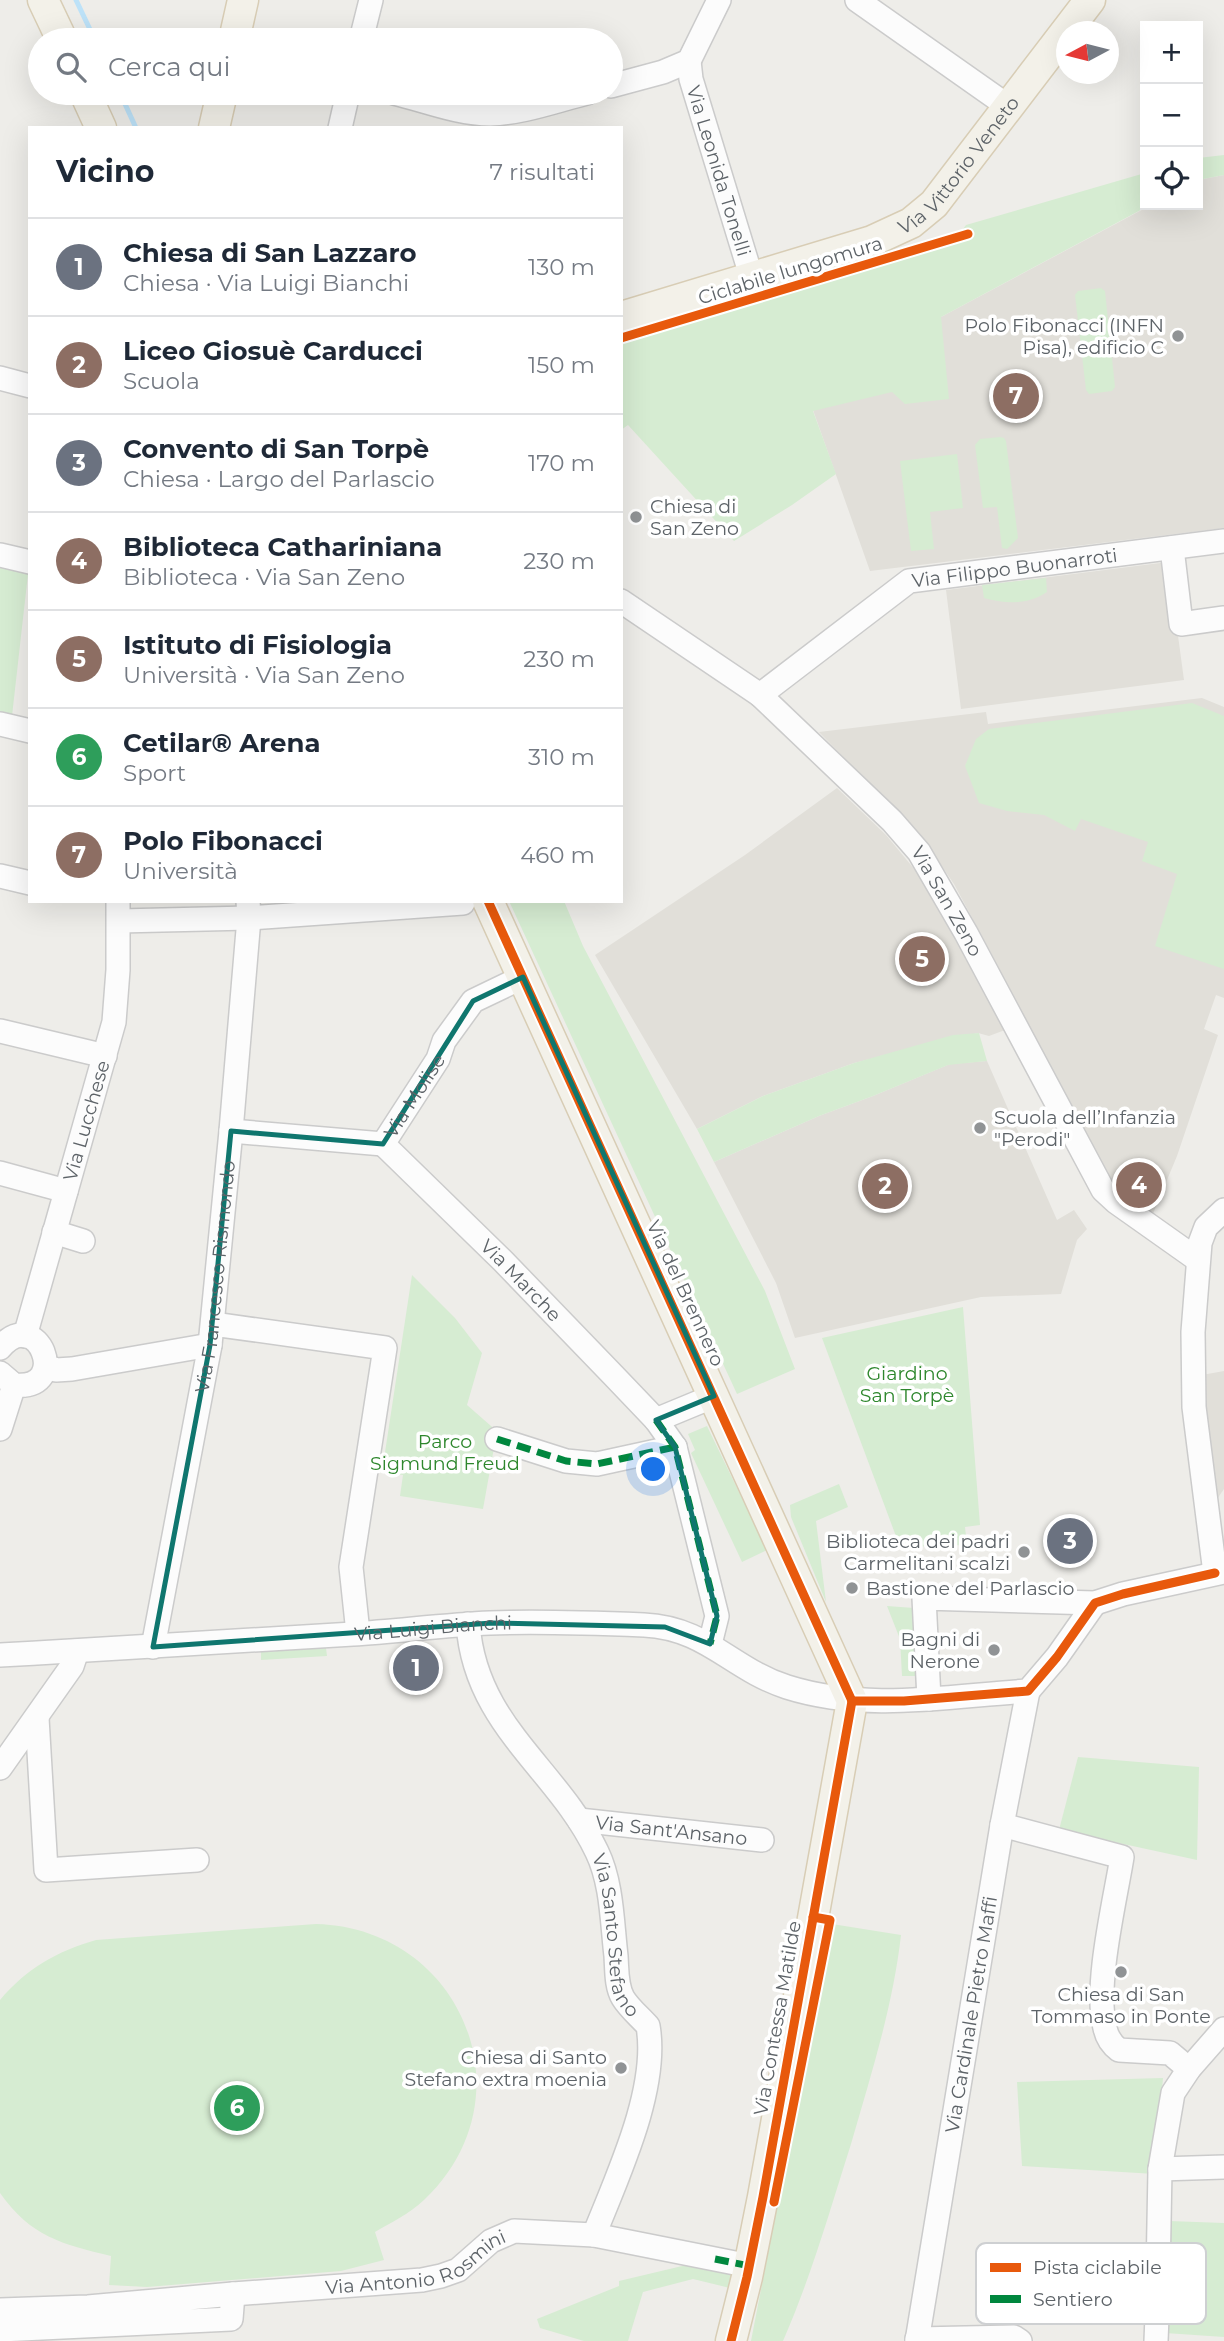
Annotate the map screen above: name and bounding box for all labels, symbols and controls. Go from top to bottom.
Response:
north arrow [1056,21,1119,84]
map controls [1140,21,1203,210]
button: + [1140,21,1203,84]
search box [28,28,623,105]
icon: search [52,48,90,86]
text: Cerca qui [108,51,231,83]
street label: Via Leonida Tonelli [682,83,755,259]
button: − [1140,84,1203,147]
street label: Via Vittorio Veneto [895,92,1024,239]
button: locate [1140,147,1203,210]
text: Vicino [56,153,154,190]
text: 7 risultati [490,158,595,186]
street label: Ciclabile lungomura [695,231,885,309]
text: Chiesa di San Lazzaro [123,237,417,269]
text: 1 [74,253,84,281]
text: 130 m [528,253,595,281]
text: Chiesa · Via Luigi Bianchi [123,269,409,297]
place label: Polo Fibonacci (INFN Pisa), edificio C [965,314,1164,359]
marker: Polo Fibonacci (INFN Pisa), edificio C [1170,328,1186,344]
text: Liceo Giosuè Carducci [123,335,423,367]
text: 2 [72,351,86,379]
text: 150 m [528,351,595,379]
text: Scuola [123,367,200,395]
pin: 7 [993,370,1039,422]
text: Convento di San Torpè [123,433,429,465]
text: 3 [72,449,86,477]
text: 170 m [528,449,595,477]
text: Chiesa · Largo del Parlascio [123,465,435,493]
place label: Chiesa di San Zeno [650,495,739,540]
marker: Chiesa di San Zeno [628,509,644,525]
text: Biblioteca Cathariniana [123,531,442,563]
street label: Via Filippo Buonarroti [910,544,1119,593]
text: 4 [71,547,87,575]
text: 230 m [523,547,595,575]
text: Biblioteca · Via San Zeno [123,563,405,591]
text: Istituto di Fisiologia [123,629,392,661]
text: 5 [72,645,86,673]
text: 230 m [523,645,595,673]
text: Università · Via San Zeno [123,661,405,689]
text: Cetilar® Arena [123,727,321,759]
text: 6 [72,743,86,771]
text: 310 m [528,743,595,771]
text: Sport [123,759,186,787]
text: Polo Fibonacci [123,825,323,857]
text: 7 [72,841,86,869]
text: 460 m [520,841,595,869]
street label: Via San Zeno [906,842,987,960]
text: Università [123,857,238,885]
pin: 5 [899,933,945,985]
street label: Via Molise [379,1050,450,1142]
street label: Via Lucchese [59,1058,115,1184]
place label: Scuola dell’Infanzia "Perodi" [994,1106,1176,1151]
marker: Scuola dell’Infanzia "Perodi" [972,1120,988,1136]
street label: Via Francesco Rismondo [190,1159,240,1395]
pin: 4 [1116,1159,1162,1211]
pin: 2 [862,1160,908,1212]
street label: Via del Brennero [642,1217,729,1370]
street label: Via Marche [476,1235,566,1326]
park label: Giardino San Torpè [860,1362,954,1407]
park label: Parco Sigmund Freud [370,1430,520,1475]
your location [636,1452,670,1486]
pin: 3 [1047,1515,1093,1567]
place label: Biblioteca dei padri Carmelitani scalzi [826,1530,1010,1575]
marker: Biblioteca dei padri Carmelitani scalzi [1016,1544,1032,1560]
place label: Bastione del Parlascio [866,1577,1075,1600]
marker: Bastione del Parlascio [844,1580,860,1596]
street label: Via Luigi Bianchi [353,1611,512,1646]
place label: Bagni di Nerone [901,1628,980,1673]
pin: 1 [393,1642,439,1694]
marker: Bagni di Nerone [986,1642,1002,1658]
street label: Via Sant'Ansano [594,1811,749,1850]
street label: Via Santo Stefano [587,1850,644,2022]
street label: Via Cardinale Pietro Maffi [940,1894,1002,2135]
street label: Via Contessa Matilde [749,1919,806,2117]
marker: Chiesa di San Tommaso in Ponte [1113,1964,1129,1980]
place label: Chiesa di San Tommaso in Ponte [1031,1983,1211,2028]
place label: Chiesa di Santo Stefano extra moenia [404,2046,607,2091]
marker: Chiesa di Santo Stefano extra moenia [613,2060,629,2076]
pin: 6 [214,2082,260,2134]
street label: Via Antonio Rosmini [324,2225,509,2299]
legend [976,2243,1206,2324]
text: Pista ciclabile [1033,2256,1162,2279]
text: Sentiero [1033,2288,1113,2311]

